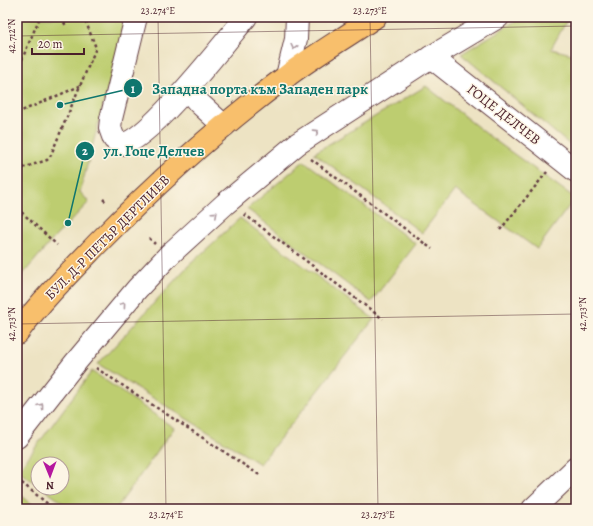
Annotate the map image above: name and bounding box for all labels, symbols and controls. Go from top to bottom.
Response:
text: 23.274°E [141,4,175,17]
text: 23.273°E [353,4,387,17]
text: 42.712°N [5,19,18,53]
scale bar [32,30,84,56]
text: 20 m [38,36,62,52]
one-way arrow [290,43,299,50]
callout: Западна порта към Западен парк [123,75,376,102]
text: Западна порта към Западен парк [152,79,368,99]
street label: ГОЦЕ ДЕЛЧЕВ [463,80,544,149]
text: 1 [131,81,136,97]
one-way arrow [311,130,318,137]
callout: ул. Гоце Делчев [75,137,212,164]
text: ул. Гоце Делчев [103,141,204,161]
text: 2 [82,143,88,159]
street label: БУЛ. Д-Р ПЕТЪР ДЕРТЛИЕВ [41,171,174,304]
one-way arrow [210,211,218,218]
text: 42.713°N [576,297,589,331]
one-way arrow [118,303,125,310]
text: 42.713°N [5,307,18,341]
one-way arrow [36,404,43,411]
north arrow [30,456,70,496]
text: N [46,478,54,493]
text: 23.274°E [149,508,183,521]
text: 23.273°E [361,508,395,521]

